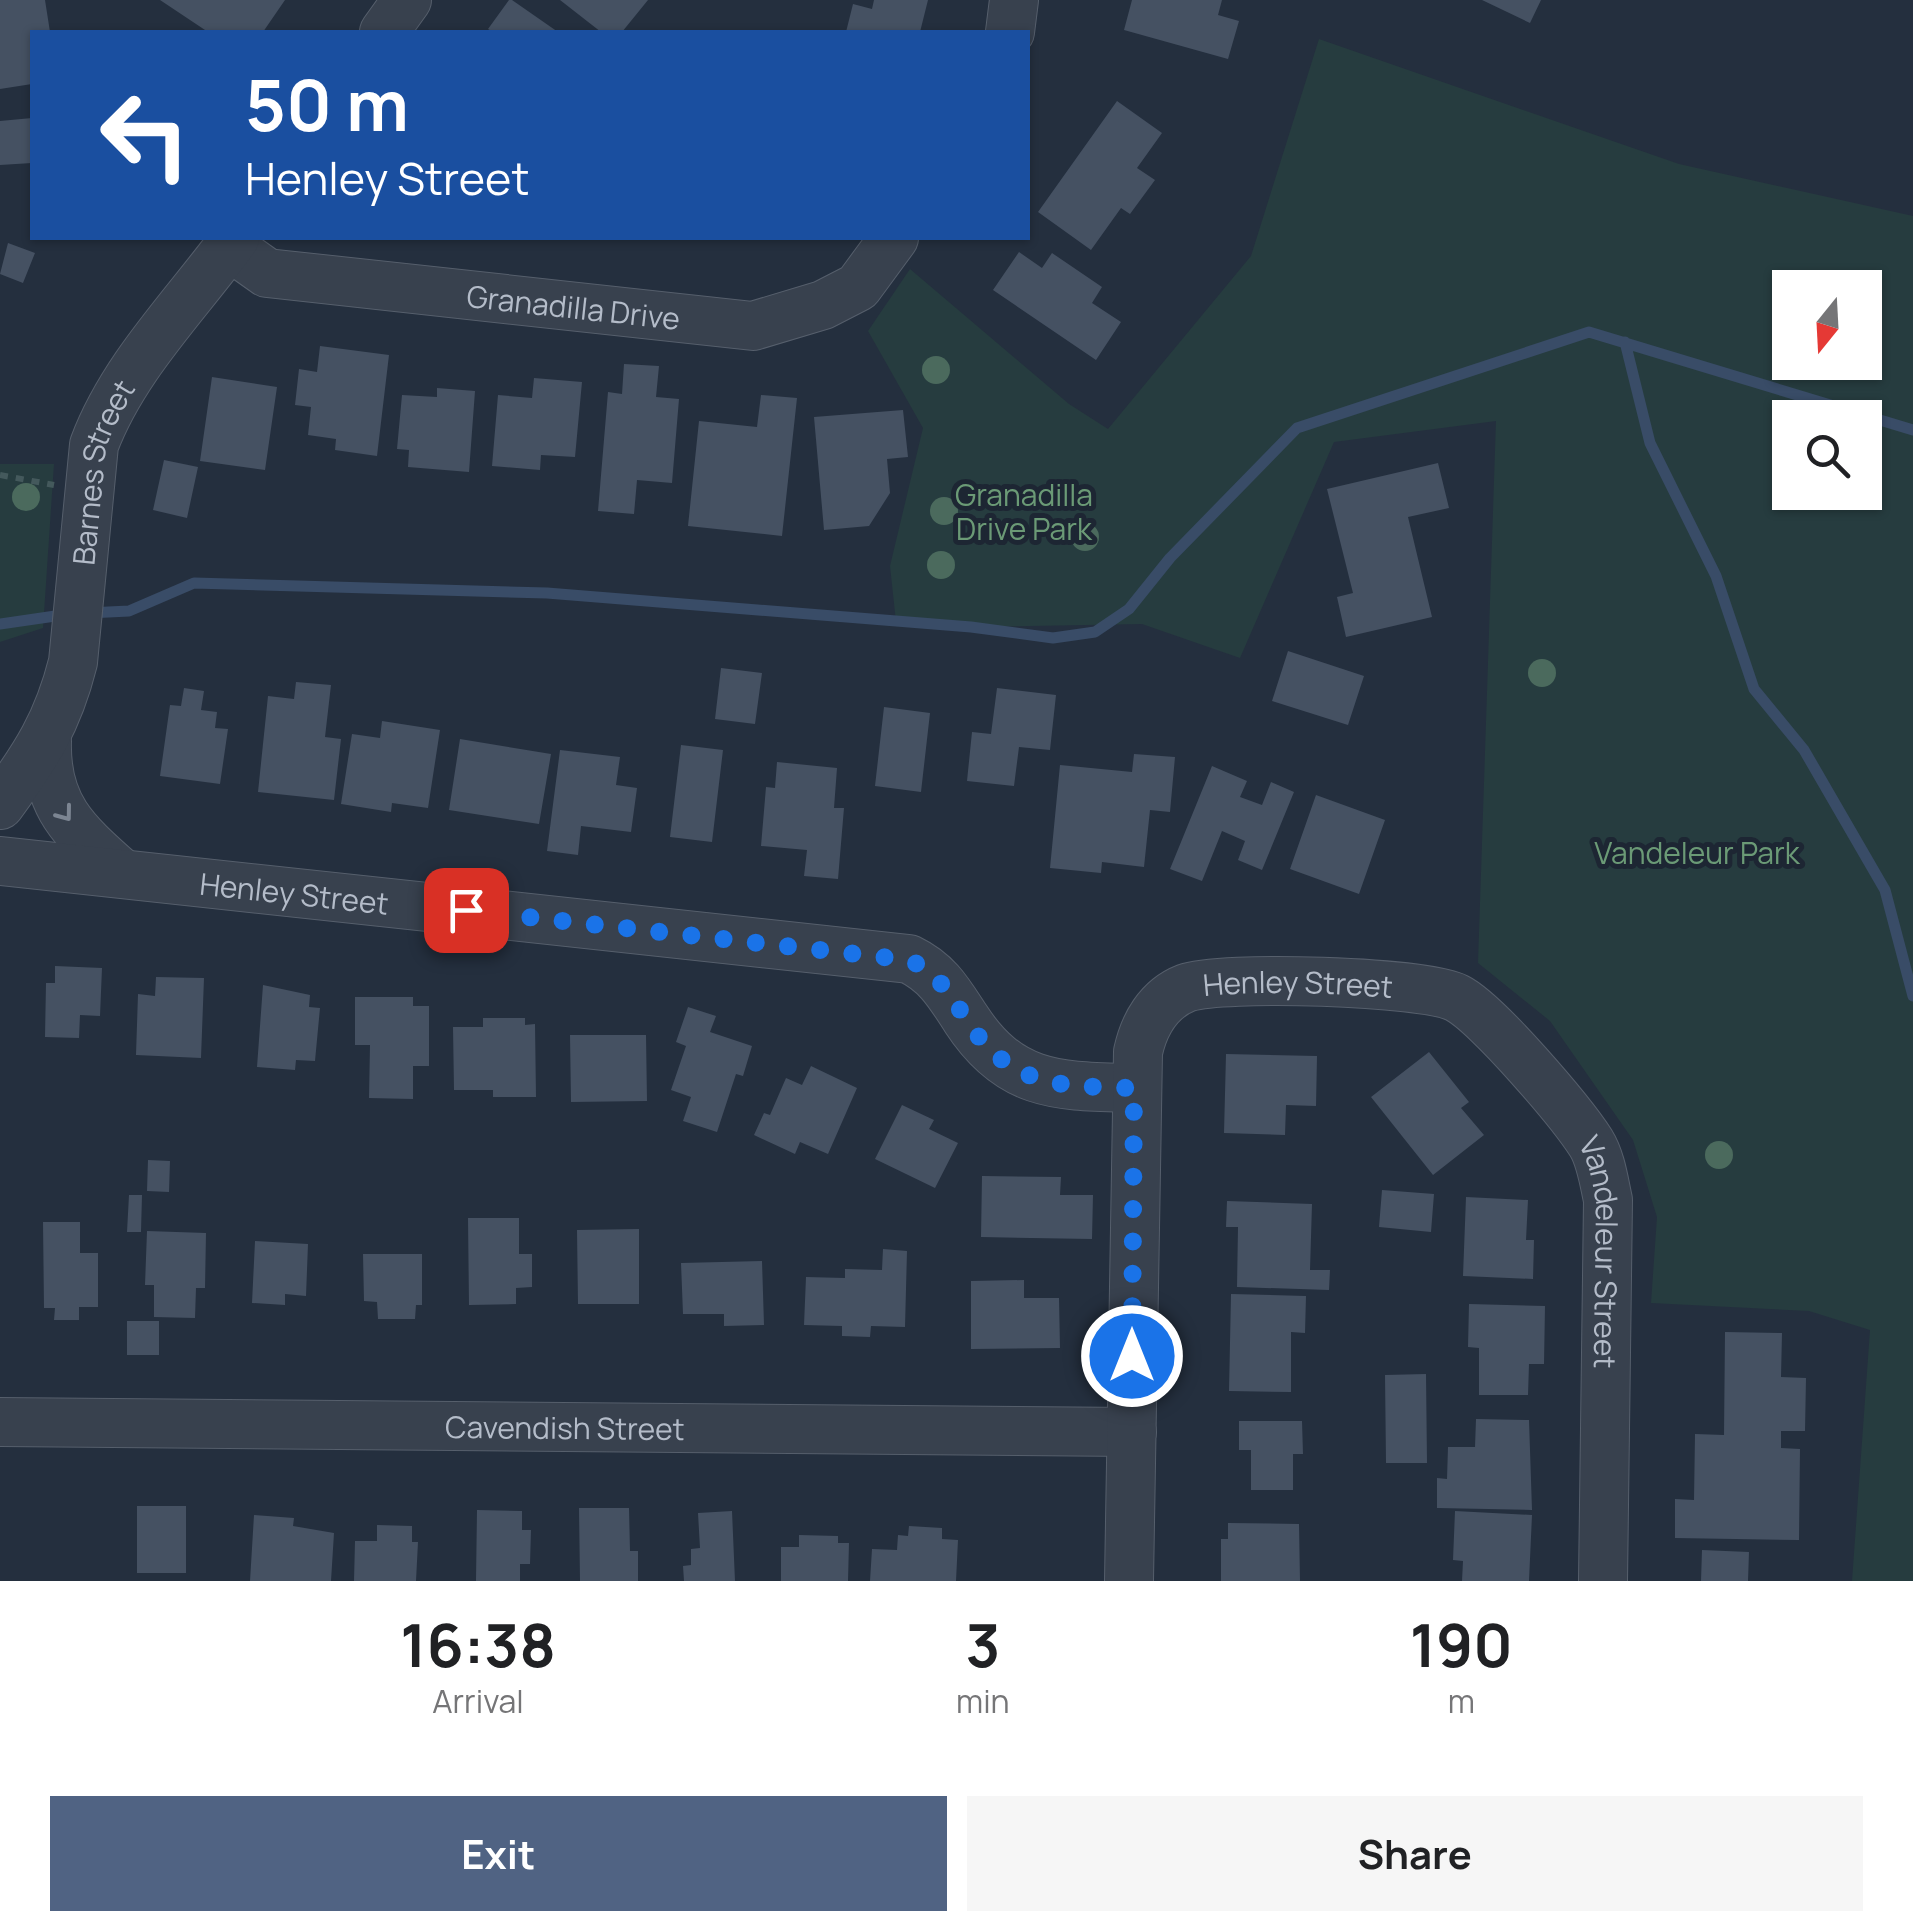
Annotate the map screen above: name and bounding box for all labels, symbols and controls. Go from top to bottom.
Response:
text: 50 m [245,56,409,152]
icon: left [80,70,210,200]
text: Henley Street [245,147,529,209]
north arrow [1772,270,1882,380]
map controls [1772,270,1882,510]
street label: Granadilla Drive [465,274,682,338]
street label: Barnes Street [62,371,143,567]
button: search [1772,400,1882,510]
park label: Granadilla Drive Park [955,474,1093,549]
one-way arrow [54,803,71,821]
park label: Vandeleur Park [1594,832,1801,873]
street label: Henley Street [198,862,391,923]
pin [424,868,509,953]
icon: arrive [439,883,494,938]
street label: Henley Street [1201,960,1395,1006]
street label: Vandeleur Street [1570,1128,1629,1369]
position arrow [1080,1304,1184,1408]
street label: Cavendish Street [445,1405,685,1449]
text: 16:38 [400,1603,556,1685]
text: 3 [965,1603,1000,1685]
text: 190 [1410,1603,1513,1685]
text: Arrival [432,1679,524,1723]
text: min [956,1679,1010,1723]
text: m [1448,1679,1475,1723]
button: Exit [50,1796,947,1911]
button: Share [967,1796,1863,1911]

